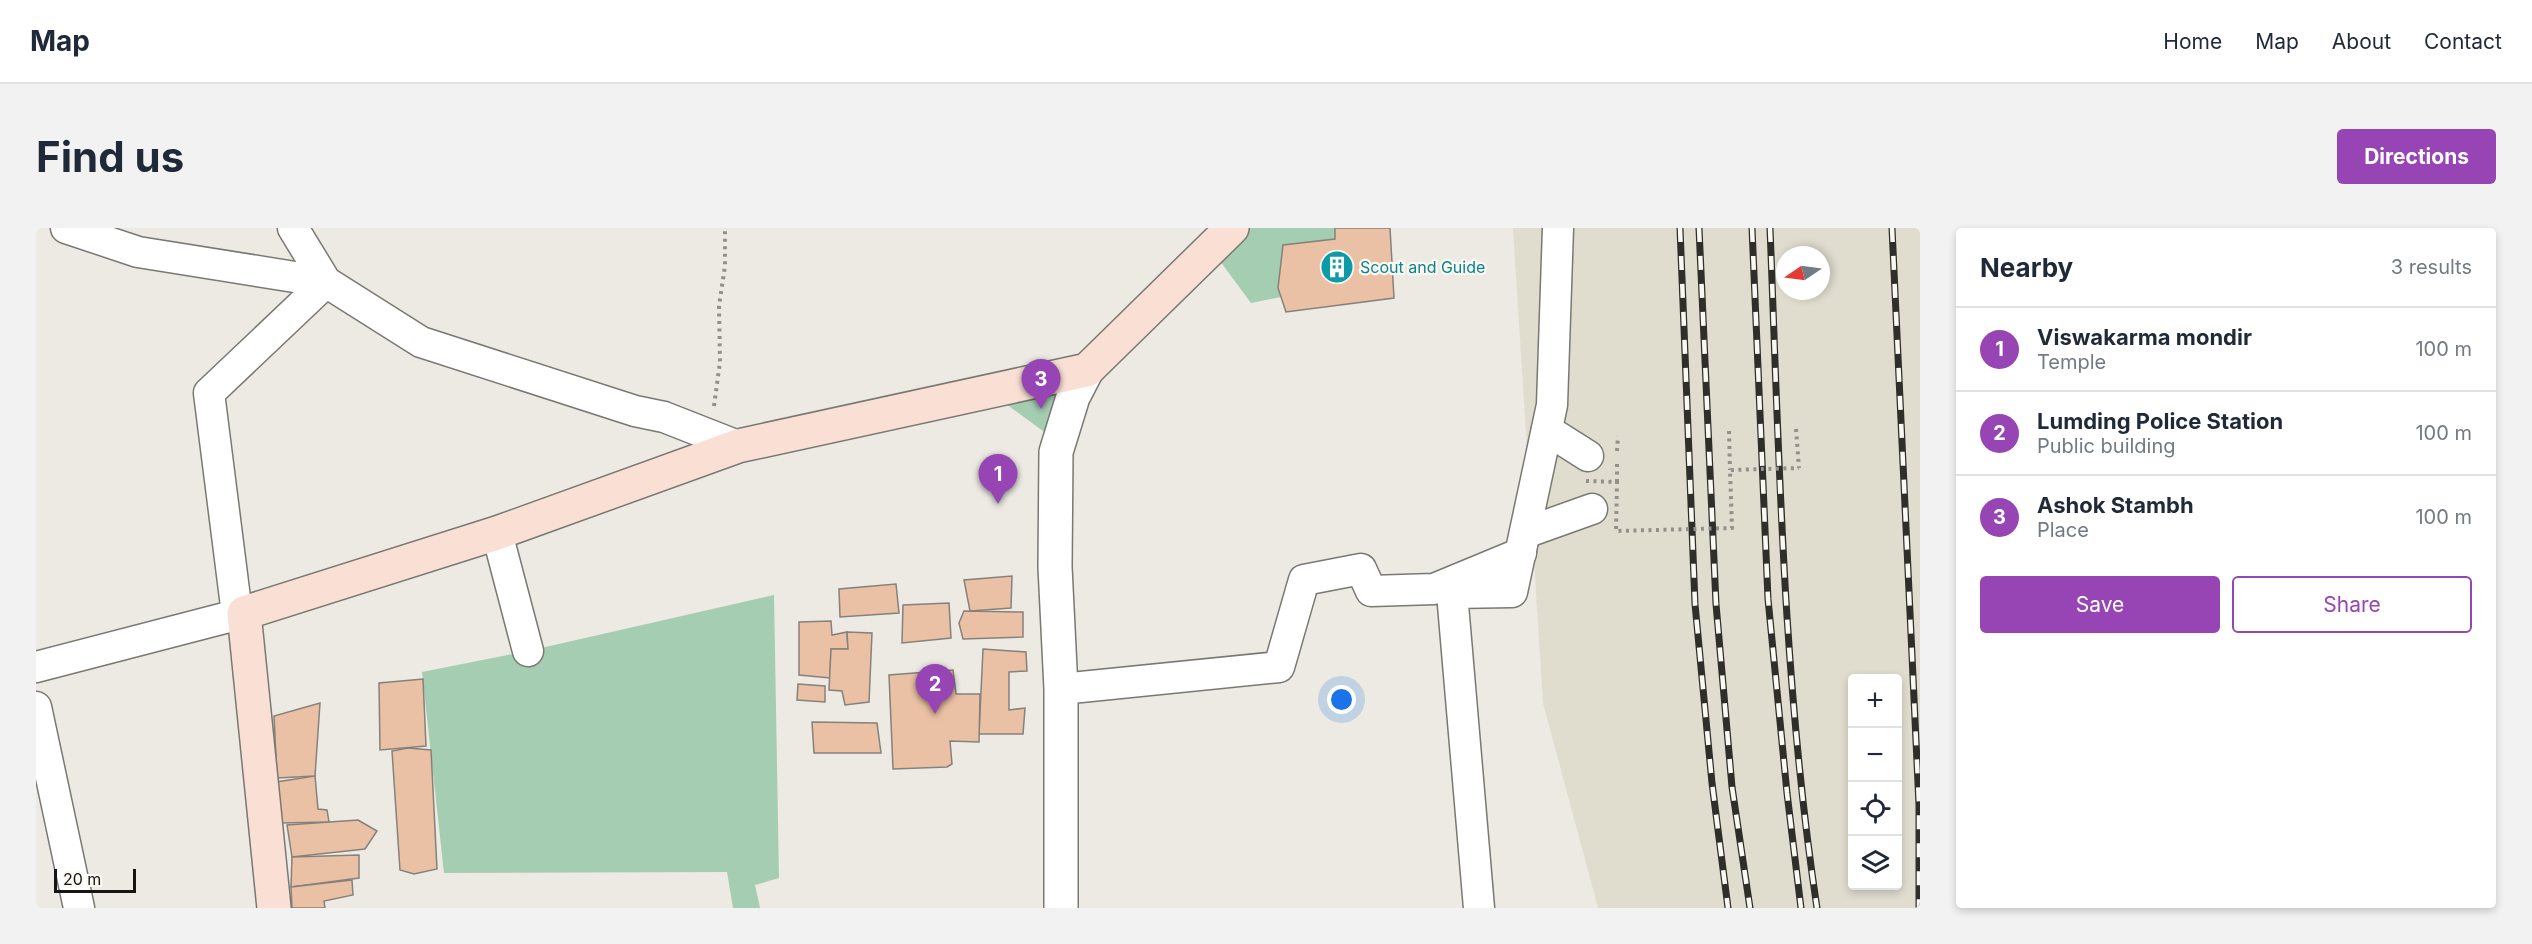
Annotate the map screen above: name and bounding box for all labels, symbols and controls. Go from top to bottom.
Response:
text: Map [30,24,90,58]
text: Home [2163,29,2222,54]
text: Map [2255,29,2299,54]
text: About [2332,29,2391,54]
text: Contact [2424,29,2502,54]
button: Directions [2337,129,2496,184]
text: Find us [36,131,184,182]
north arrow [1776,246,1830,300]
building icon: Scout and Guide [1319,249,1355,285]
text: Nearby [1980,252,2073,283]
text: 3 results [2391,255,2472,279]
place label: Scout and Guide [1360,257,1485,277]
text: Viswakarma mondir [2037,324,2252,350]
text: 1 [1995,337,2004,361]
text: 100 m [2415,337,2472,361]
text: Temple [2037,350,2106,374]
pin: 3 [1022,360,1060,409]
text: Lumding Police Station [2037,408,2283,434]
text: 2 [1993,421,2006,445]
text: 100 m [2415,421,2472,445]
text: Public building [2037,434,2176,458]
pin: 1 [978,454,1018,504]
text: Ashok Stambh [2037,492,2194,518]
text: 3 [1993,505,2006,529]
text: 100 m [2415,505,2472,529]
text: Place [2037,518,2089,542]
button: Save [1980,576,2220,633]
button: Share [2232,576,2472,633]
pin: 2 [916,664,954,714]
map controls [1848,674,1902,890]
button: + [1848,674,1902,728]
your location [1327,685,1356,714]
button: − [1848,728,1902,782]
button: locate [1848,782,1902,836]
button: layers [1848,836,1902,890]
scale bar [54,866,136,894]
text: 20 m [63,869,101,889]

